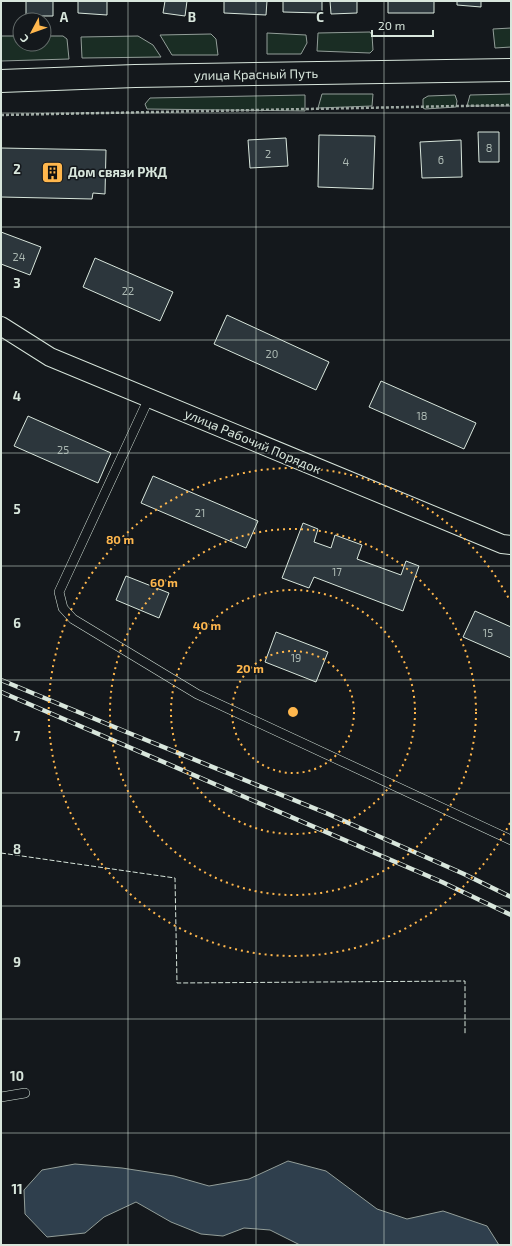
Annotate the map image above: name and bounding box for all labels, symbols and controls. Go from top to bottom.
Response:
text: A [60,9,69,25]
text: B [188,9,196,25]
text: C [316,9,324,25]
north arrow [12,12,52,52]
scale bar [372,12,433,38]
text: 20 m [378,18,405,32]
text: С [17,32,31,46]
street label: улица Красный Путь [194,65,319,83]
house number: 8 [486,141,492,154]
house number: 2 [265,147,271,160]
house number: 6 [438,153,444,166]
house number: 4 [343,155,350,168]
building icon: Дом связи РЖД [40,159,66,185]
text: 2 [13,161,21,177]
place label: Дом связи РЖД [68,164,167,180]
house number: 24 [13,250,26,263]
text: 3 [13,275,21,291]
house number: 22 [122,284,134,297]
house number: 20 [266,347,278,360]
text: 4 [13,388,21,404]
street label: улица Рабочий Порядок [182,405,324,477]
house number: 18 [416,409,428,422]
house number: 25 [57,443,69,456]
text: 5 [13,501,21,517]
house number: 21 [195,506,205,519]
text: 80 m [106,532,134,546]
house number: 17 [332,565,342,578]
text: 60 m [150,575,178,589]
text: 6 [13,615,21,631]
text: 40 m [193,618,221,632]
house number: 15 [483,626,493,639]
house number: 19 [291,651,301,664]
text: 20 m [236,661,264,675]
centre of rings [286,705,300,719]
text: 7 [14,728,21,744]
text: 8 [13,841,21,857]
text: 9 [13,954,21,970]
text: 10 [10,1068,24,1084]
text: 11 [11,1181,23,1197]

